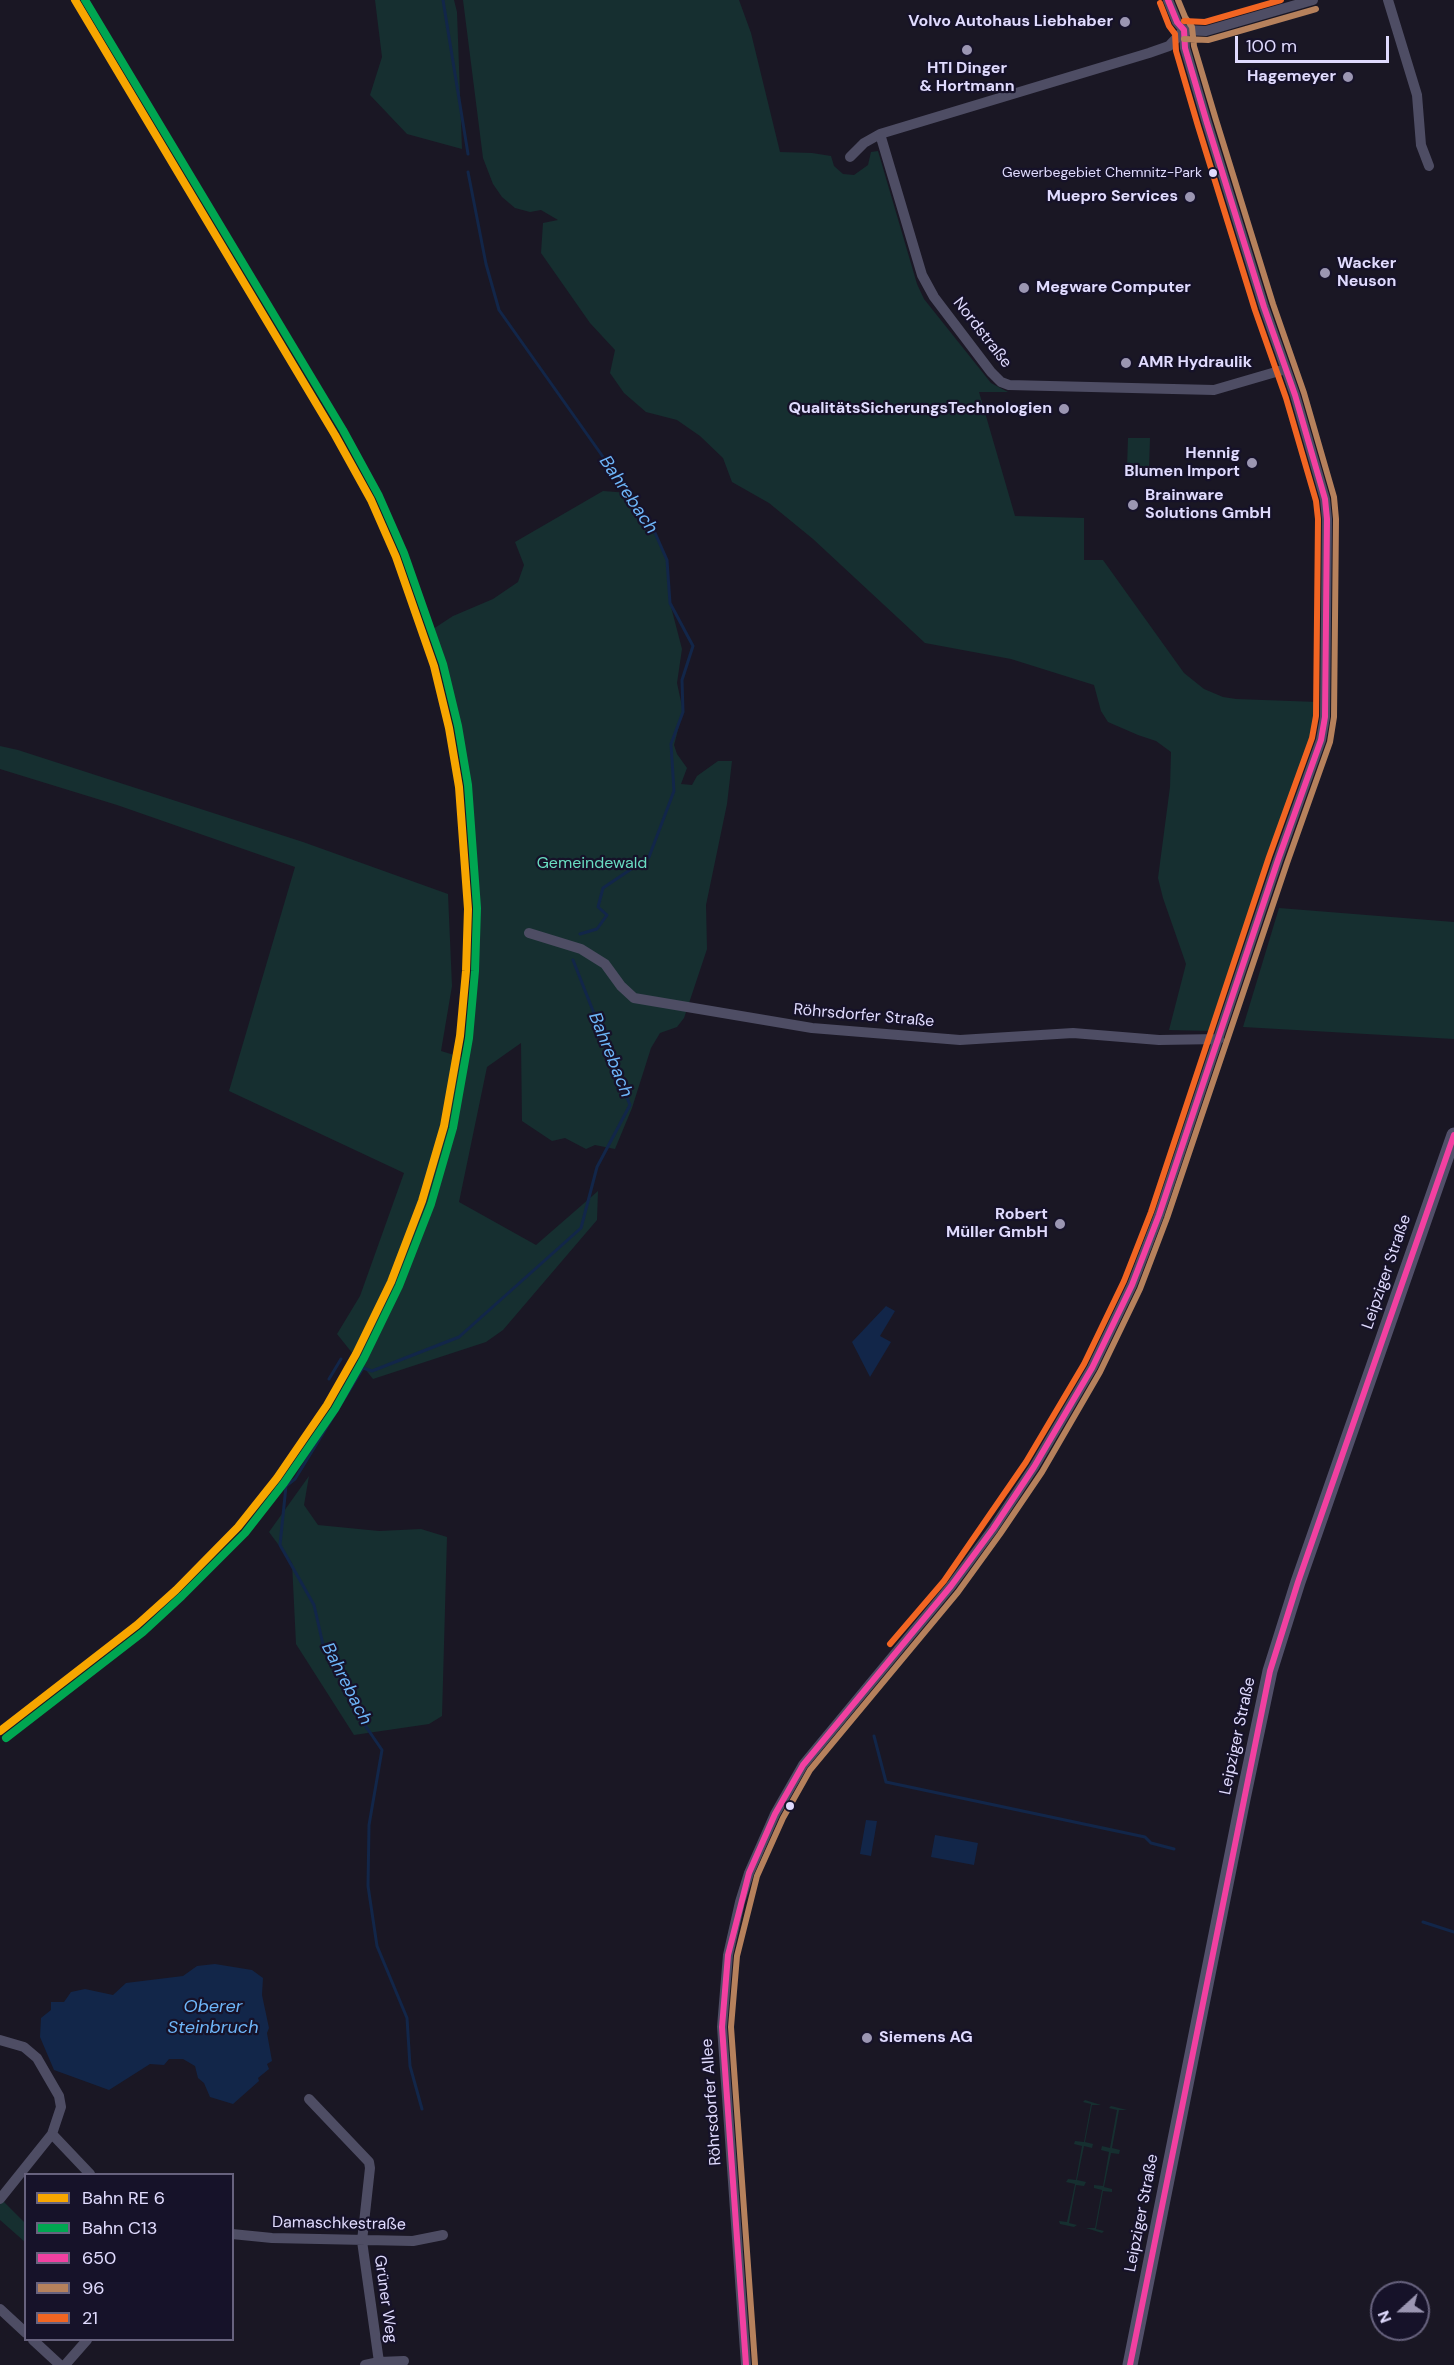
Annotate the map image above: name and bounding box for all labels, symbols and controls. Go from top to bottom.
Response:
place label: Volvo Autohaus Liebhaber [908,12,1113,32]
marker: Volvo Autohaus Liebhaber [1118,15,1132,29]
scale bar [1238,24,1392,62]
text: 100 m [1246,34,1297,58]
marker: HTI Dinger & Hortmann [960,43,974,57]
place label: HTI Dinger & Hortmann [919,59,1015,97]
place label: Hagemeyer [1247,67,1336,87]
marker: Hagemeyer [1341,70,1355,84]
place label: Gewerbegebiet Chemnitz-Park [1002,165,1202,181]
marker: Gewerbegebiet Chemnitz-Park [1207,167,1219,179]
place label: Muepro Services [1047,187,1178,207]
marker: Muepro Services [1183,190,1197,204]
place label: Wacker Neuson [1337,254,1396,292]
marker: Wacker Neuson [1318,266,1332,280]
place label: Megware Computer [1036,278,1191,298]
marker: Megware Computer [1017,281,1031,295]
street label: Nordstraße [949,294,1015,372]
place label: AMR Hydraulik [1138,353,1252,373]
marker: AMR Hydraulik [1119,356,1133,370]
place label: QualitätsSicherungsTechnologien [788,399,1052,419]
marker: QualitätsSicherungsTechnologien [1057,402,1071,416]
place label: Hennig Blumen Import [1124,444,1240,482]
water label: Bahrebach [594,452,662,538]
marker: Hennig Blumen Import [1245,456,1259,470]
place label: Brainware Solutions GmbH [1145,486,1271,524]
marker: Brainware Solutions GmbH [1126,498,1140,512]
park label: Gemeindewald [537,854,647,874]
street label: Röhrsdorfer Straße [793,1000,935,1032]
water label: Bahrebach [583,1009,637,1101]
place label: Robert Müller GmbH [946,1205,1048,1243]
street label: Leipziger Straße [1358,1212,1416,1332]
marker: Robert Müller GmbH [1053,1217,1067,1231]
water label: Bahrebach [316,1639,376,1729]
street label: Leipziger Straße [1216,1675,1260,1797]
unlabelled marker [784,1800,796,1812]
water label: Oberer Steinbruch [167,1996,259,2038]
place label: Siemens AG [879,2028,973,2048]
marker: Siemens AG [860,2031,874,2045]
street label: Röhrsdorfer Allee [698,2038,726,2166]
street label: Leipziger Straße [1121,2152,1163,2274]
legend [24,2173,234,2341]
text: Bahn RE 6 [82,2186,165,2210]
street label: Damaschkestraße [272,2213,406,2235]
text: Bahn C13 [82,2216,157,2240]
text: 650 [82,2246,116,2270]
street label: Grüner Weg [369,2254,401,2344]
text: 96 [82,2276,105,2300]
north arrow [1370,2281,1430,2341]
text: 21 [82,2306,98,2330]
text: N [1373,2308,1396,2326]

